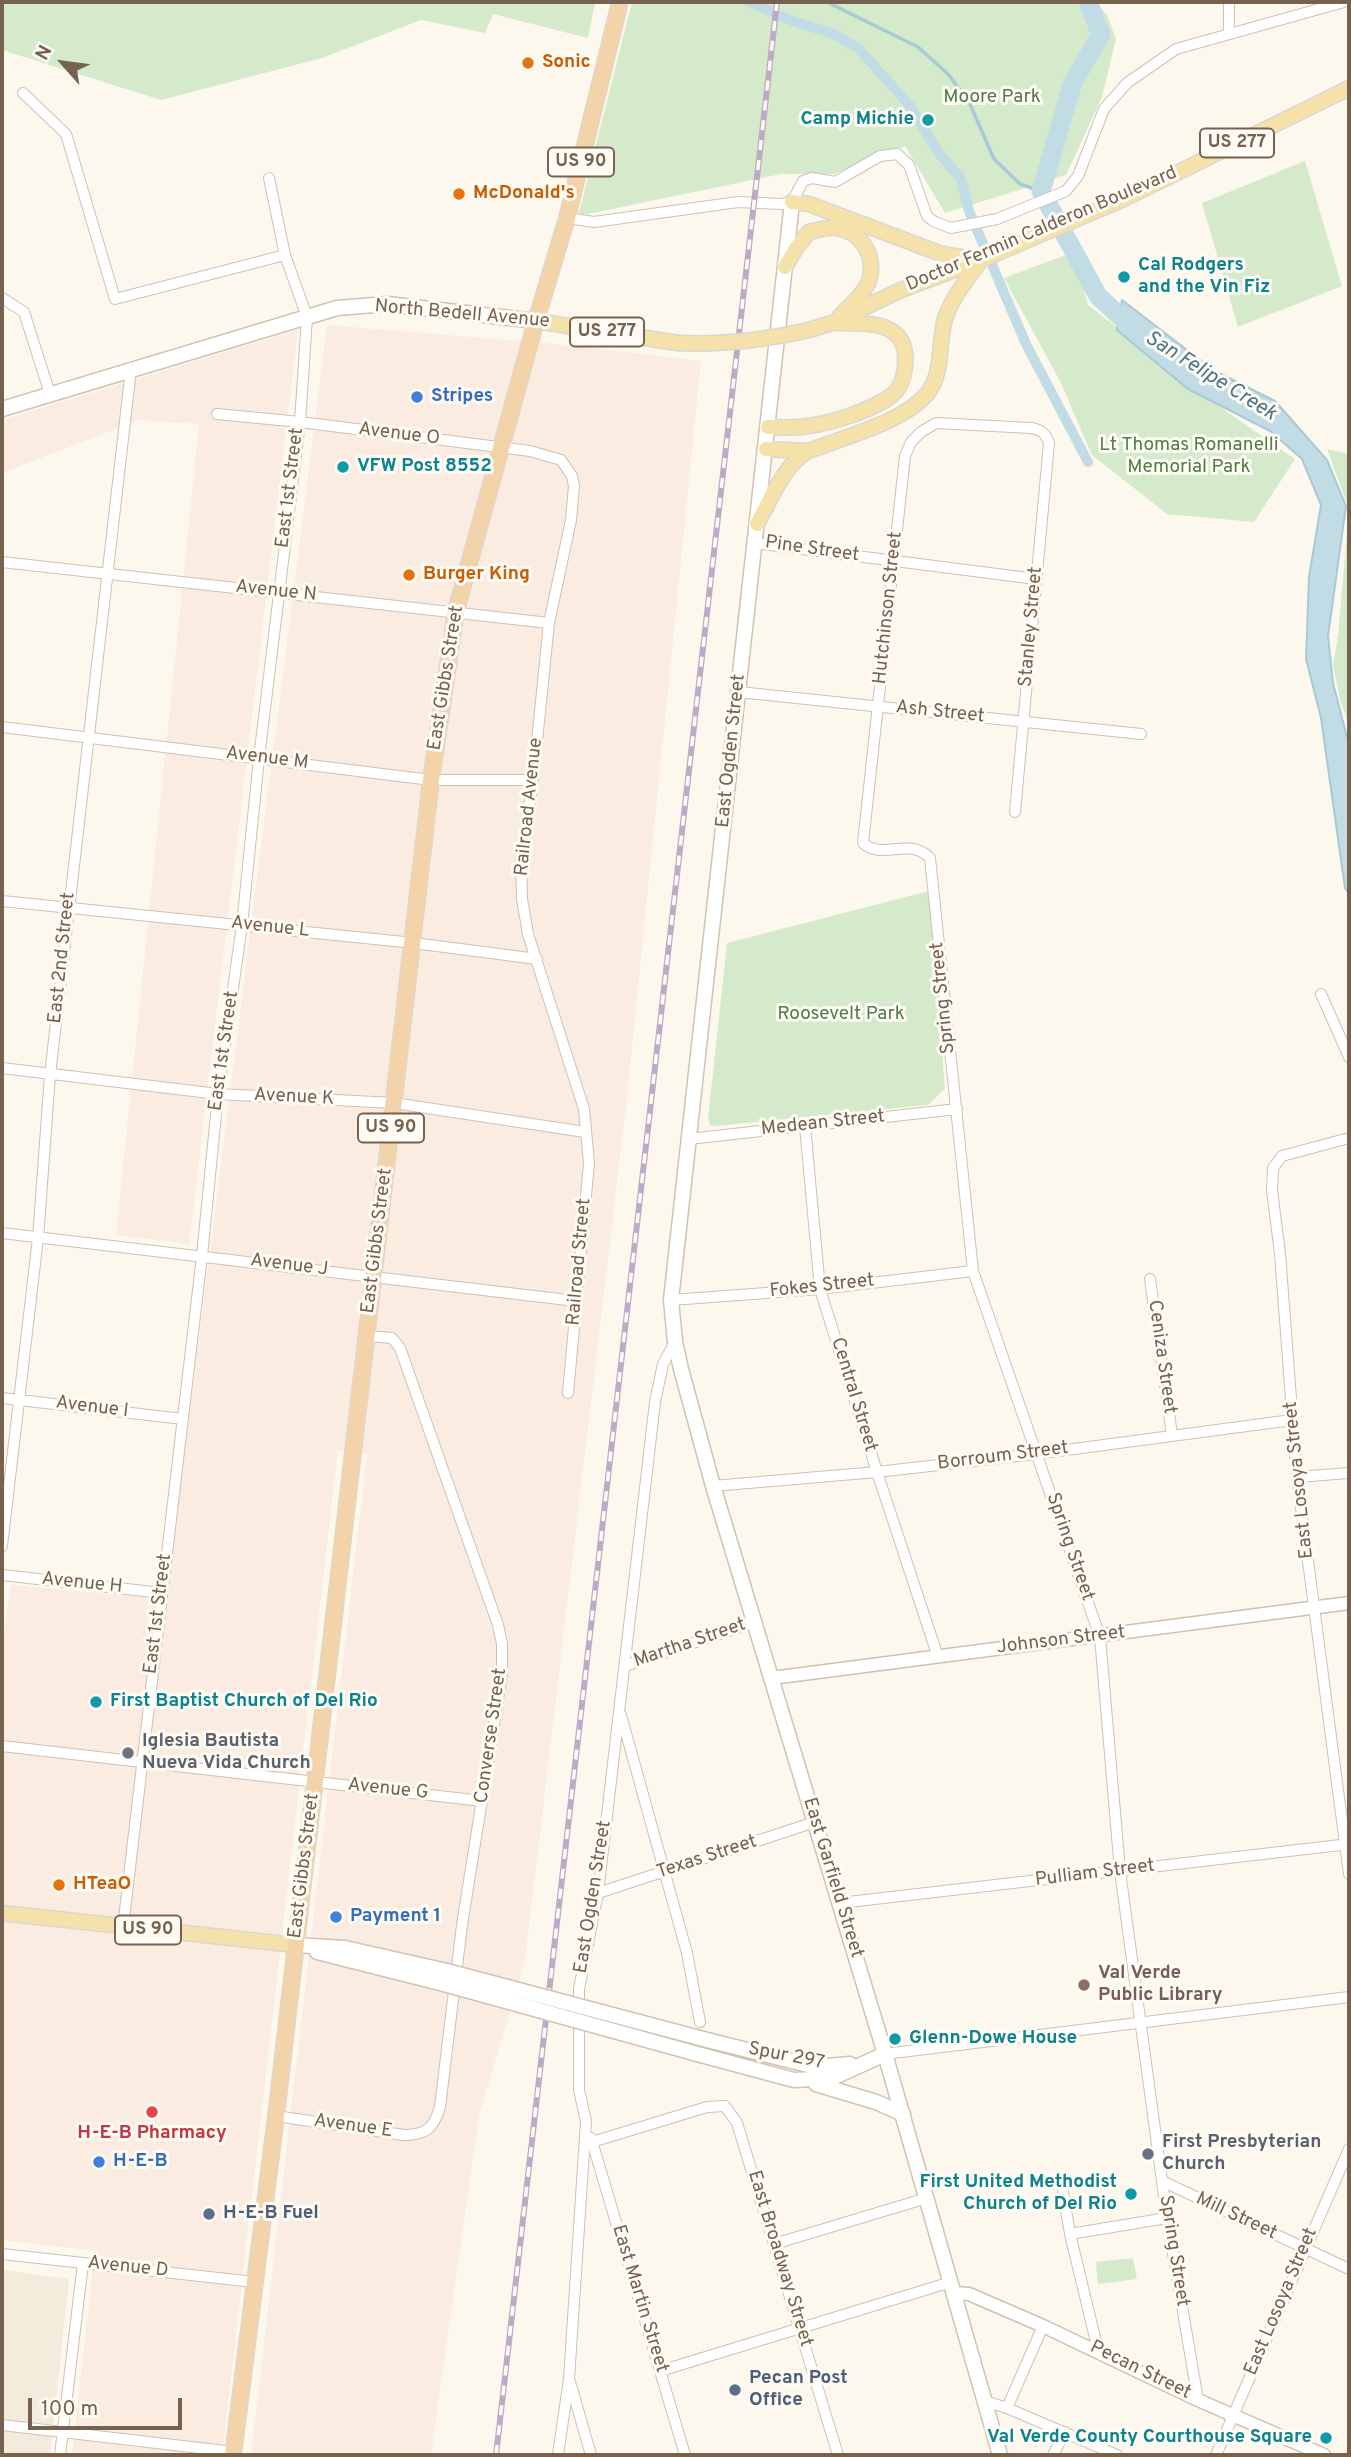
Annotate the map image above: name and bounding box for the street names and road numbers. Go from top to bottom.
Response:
road number: US 277 [1200,128,1274,158]
road number: US 90 [548,148,614,176]
street label: Doctor Fermin Calderon Boulevard [903,162,1181,298]
street label: North Bedell Avenue [374,296,550,334]
road number: US 277 [570,318,644,346]
street label: Avenue O [357,419,441,451]
street label: East 1st Street [272,427,310,549]
street label: Hutchinson Street [870,531,908,685]
street label: Pine Street [763,532,861,568]
street label: Stanley Street [1015,566,1049,688]
street label: Avenue N [234,576,318,608]
street label: East Gibbs Street [424,604,470,752]
street label: East Ogden Street [713,673,751,829]
street label: Ash Street [894,697,986,729]
street label: Railroad Avenue [511,737,549,877]
street label: Avenue M [224,743,310,775]
street label: East 2nd Street [45,891,81,1025]
street label: Avenue L [230,913,310,943]
street label: Spring Street [927,941,961,1055]
street label: East 1st Street [205,989,245,1113]
street label: Avenue K [253,1085,335,1111]
street label: Medean Street [760,1106,886,1142]
road number: US 90 [358,1114,424,1142]
street label: East Gibbs Street [358,1167,398,1315]
street label: Railroad Street [563,1197,597,1327]
street label: Avenue J [249,1250,329,1282]
street label: Fokes Street [769,1270,875,1304]
street label: Ceniza Street [1142,1299,1180,1415]
street label: Central Street [825,1335,881,1455]
street label: Avenue I [54,1392,130,1424]
street label: East Losoya Street [1280,1400,1320,1560]
street label: Borroum Street [936,1438,1070,1476]
street label: Spring Street [1040,1490,1098,1604]
street label: East 1st Street [140,1553,178,1675]
street label: Avenue H [40,1568,124,1600]
street label: Martha Street [631,1614,749,1674]
street label: Johnson Street [995,1622,1127,1660]
street label: Converse Street [471,1667,513,1805]
street label: Avenue G [347,1774,429,1806]
street label: East Gibbs Street [285,1792,325,1940]
street label: East Garfield Street [797,1795,867,1961]
street label: East Ogden Street [571,1819,617,1975]
street label: Texas Street [654,1831,760,1885]
street label: Pulliam Street [1034,1855,1156,1893]
road number: US 90 [115,1916,181,1944]
street label: Spur 297 [746,2038,826,2076]
street label: Avenue E [312,2110,394,2144]
street label: East Broadway Street [741,2168,817,2350]
street label: Mill Street [1192,2188,1280,2246]
street label: Spring Street [1153,2194,1193,2308]
street label: East Martin Street [606,2222,672,2376]
street label: East Losoya Street [1241,2225,1323,2379]
street label: Avenue D [87,2252,169,2284]
street label: Pecan Street [1086,2337,1194,2405]

